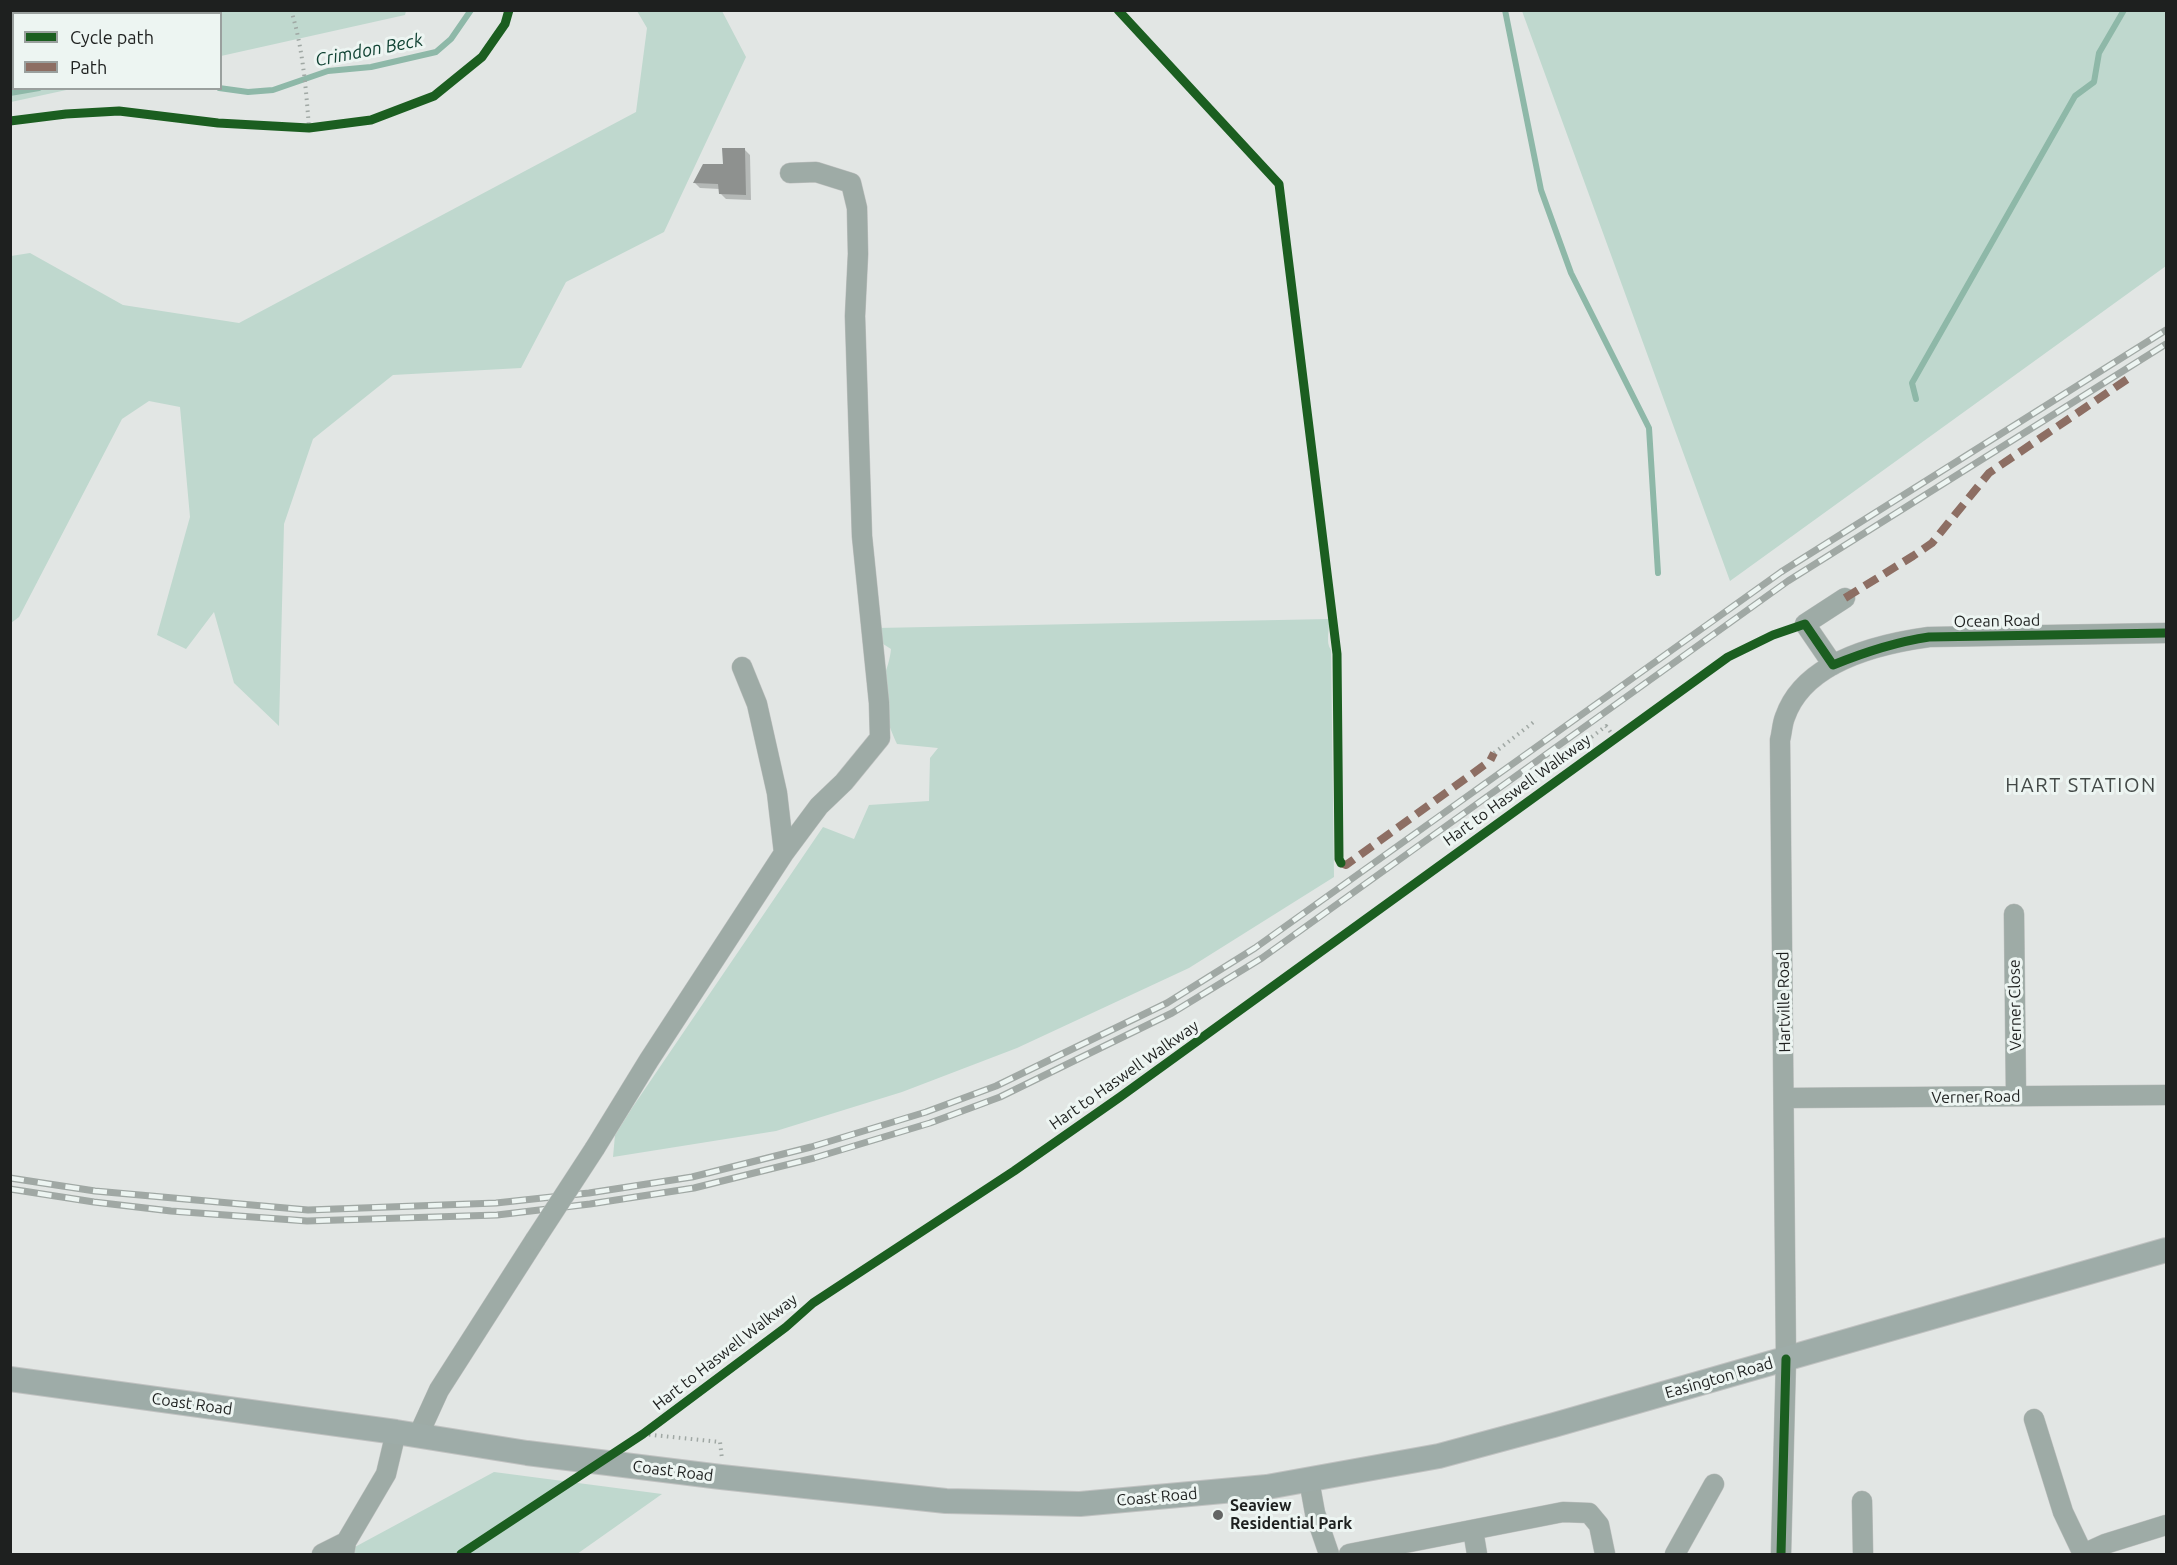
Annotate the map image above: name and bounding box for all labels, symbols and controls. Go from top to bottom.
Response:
legend [12,12,222,90]
text: Cycle path [70,27,154,47]
water label: Crimdon Beck [313,29,425,71]
text: Path [70,57,107,77]
street label: Ocean Road [1954,611,2040,631]
street label: Hart to Haswell Walkway [1440,730,1594,850]
district label: HART STATION [2005,773,2157,797]
street label: Hartville Road [1774,951,1794,1053]
street label: Verner Close [2005,959,2025,1051]
street label: Hart to Haswell Walkway [1046,1016,1202,1134]
street label: Verner Road [1931,1087,2021,1107]
street label: Hart to Haswell Walkway [649,1290,801,1414]
street label: Easington Road [1663,1353,1775,1403]
street label: Coast Road [150,1389,234,1419]
street label: Coast Road [632,1457,714,1485]
street label: Coast Road [1116,1484,1198,1510]
place label: Seaview Residential Park [1230,1496,1352,1534]
marker: Seaview Residential Park [1211,1508,1225,1522]

